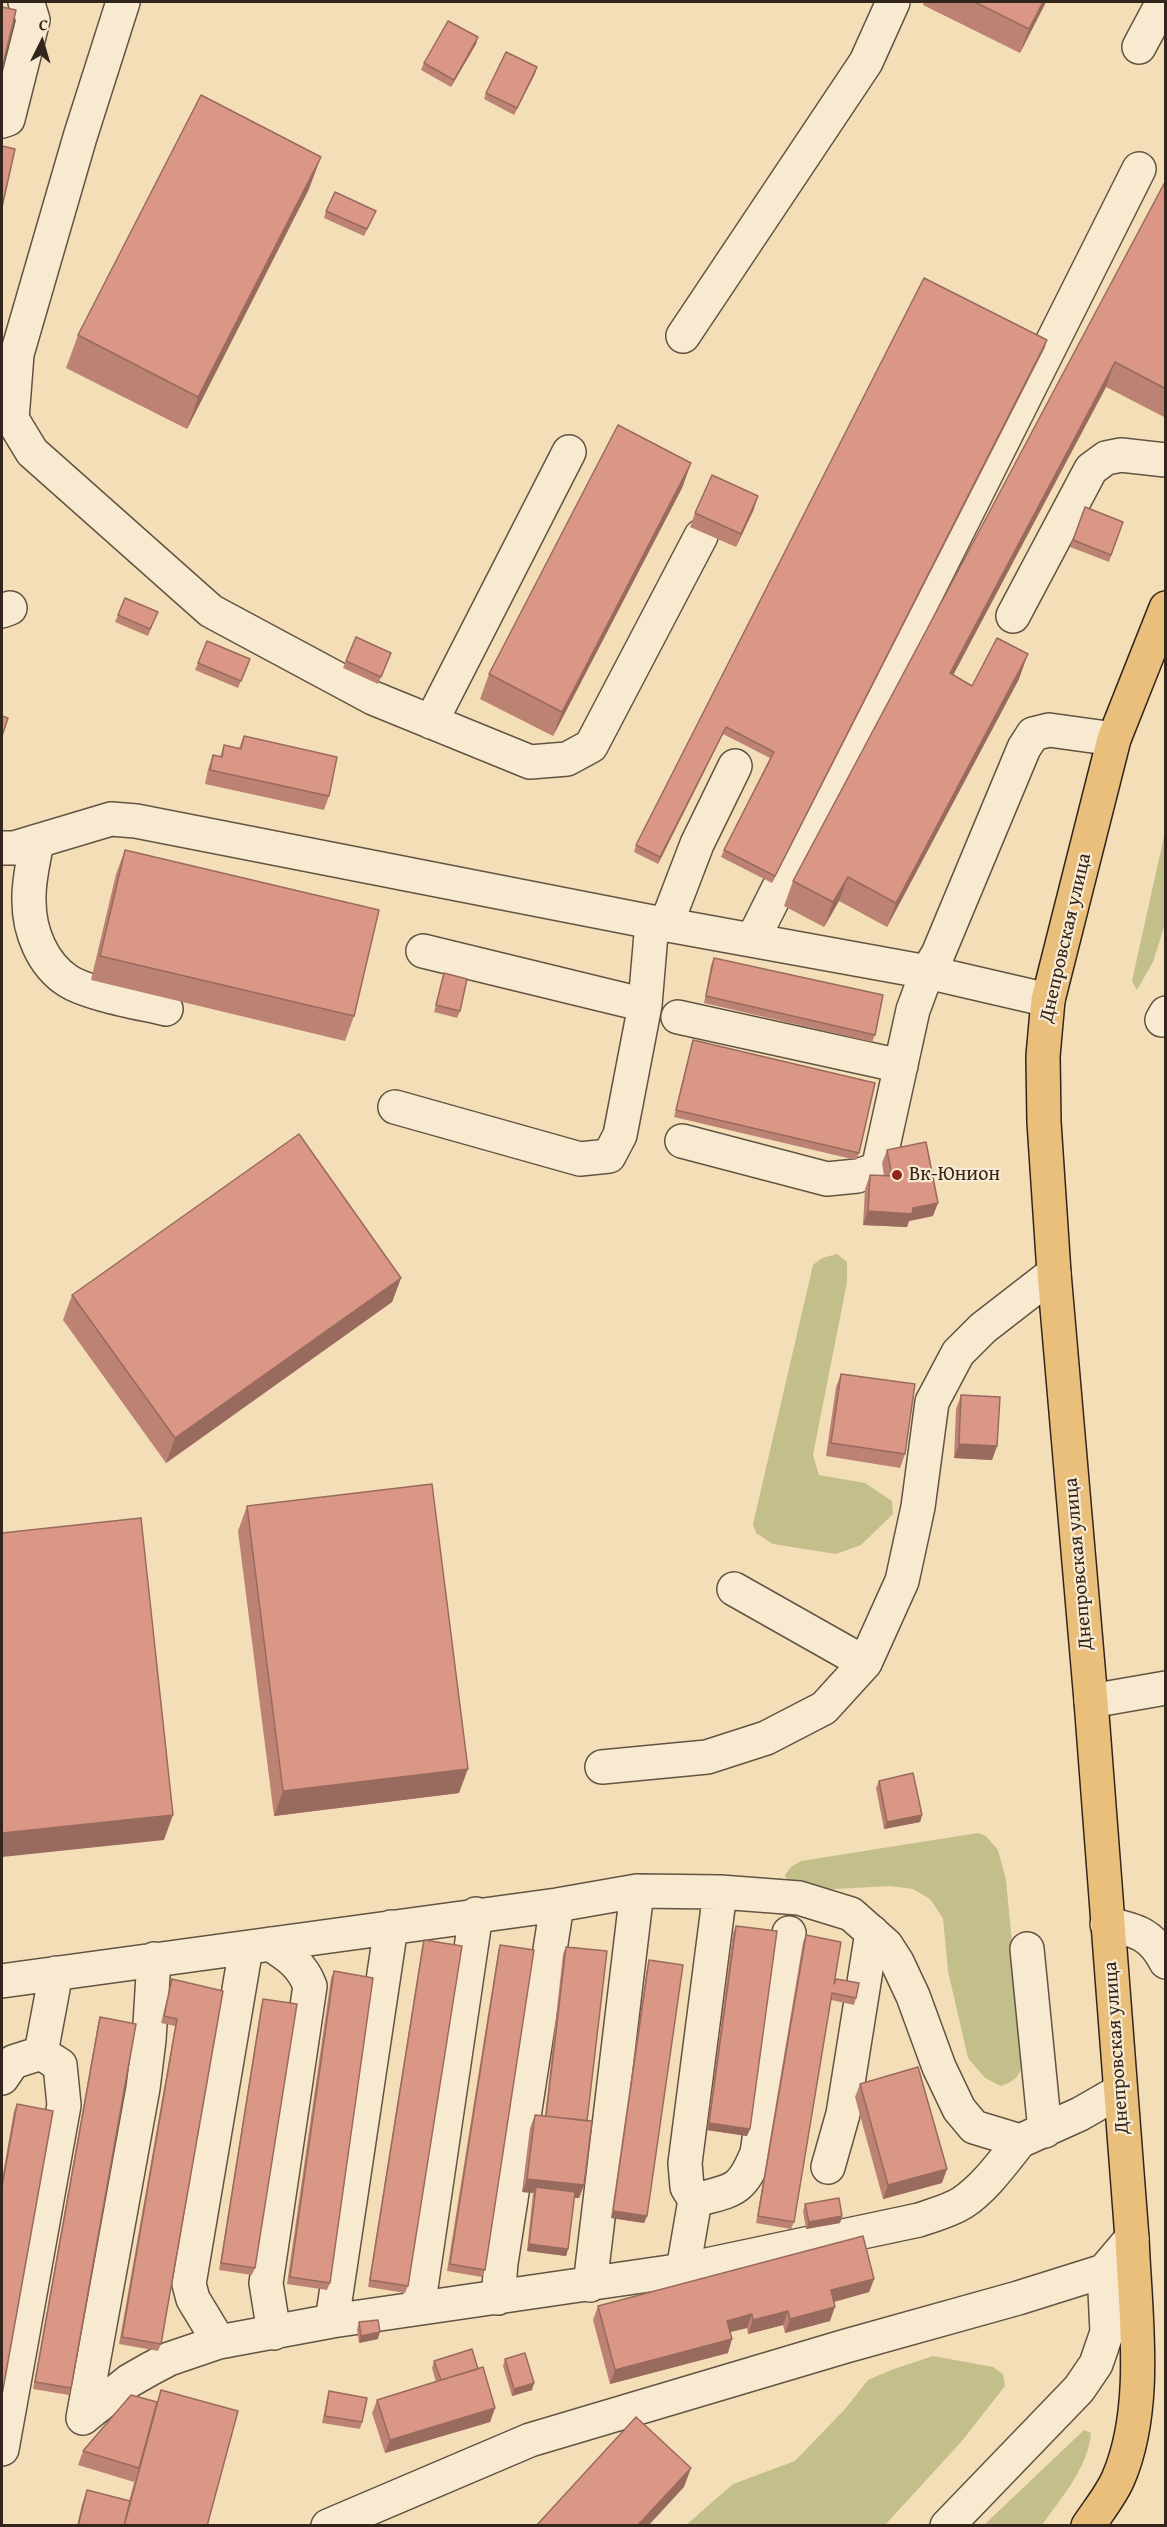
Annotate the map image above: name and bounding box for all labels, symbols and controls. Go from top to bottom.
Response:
north arrow [12,12,72,72]
text: С [38,12,49,36]
street label: Днепровская улица [1035,851,1097,1025]
place label: Вк-Юнион [909,1163,1000,1187]
marker: Вк-Юнион [890,1168,904,1182]
street label: Днепровская улица [1059,1477,1099,1651]
street label: Днепровская улица [1099,1961,1135,2135]

